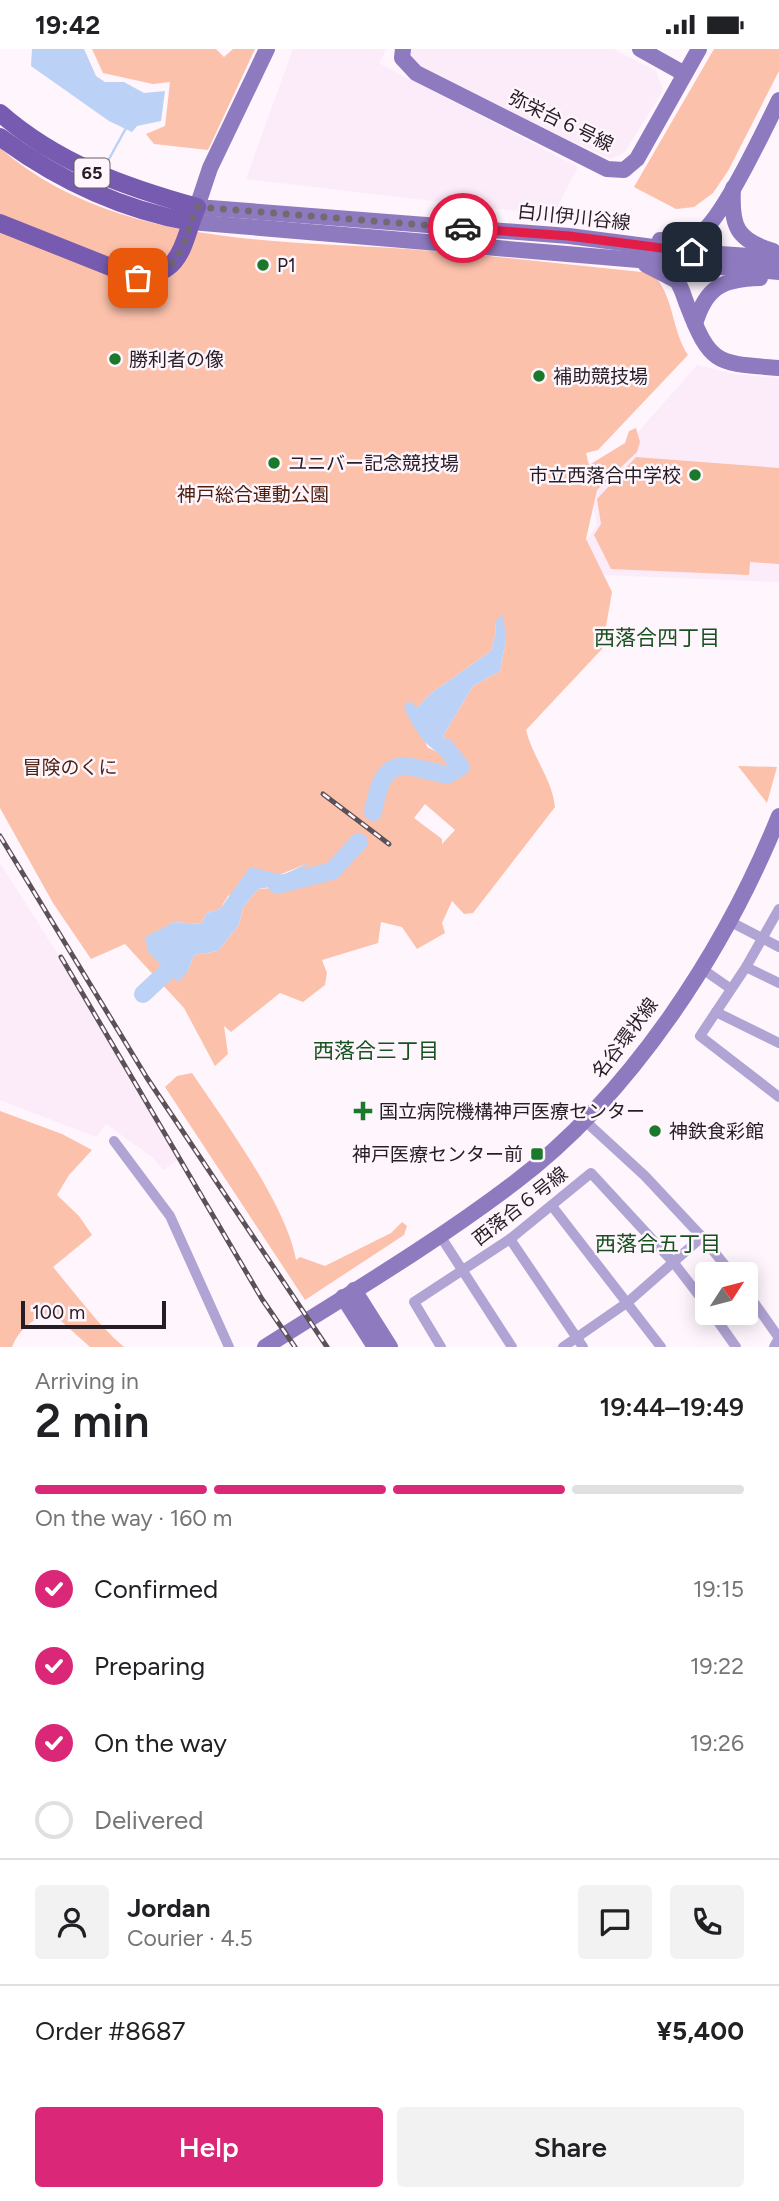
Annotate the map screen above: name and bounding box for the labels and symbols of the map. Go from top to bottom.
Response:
street label: 弥栄台６号線 [505,86,617,156]
road number: 65 [74,159,110,188]
courier [428,193,498,263]
street label: 白川伊川谷線 [516,200,632,234]
pin [662,222,722,282]
pin [108,248,168,308]
place label: P1 [277,254,296,277]
marker: P1 [255,257,271,273]
place label: 勝利者の像 [129,348,224,371]
marker: 勝利者の像 [107,351,123,367]
place label: 補助競技場 [553,365,648,388]
marker: 補助競技場 [531,368,547,384]
place label: ユニバー記念競技場 [288,452,459,475]
marker: ユニバー記念競技場 [266,455,282,471]
place label: 市立西落合中学校 [529,464,681,487]
marker: 市立西落合中学校 [687,467,703,483]
park label: 神戸総合運動公園 [177,483,329,506]
district label: 西落合四丁目 [594,625,720,650]
park label: 冒険のくに [22,756,118,779]
street label: 名谷環状線 [587,993,663,1083]
district label: 西落合三丁目 [313,1038,439,1063]
place label: 国立病院機構神戸医療センター [379,1100,645,1123]
marker: 国立病院機構神戸医療センター [353,1101,373,1121]
place label: 神鉄食彩館 [669,1120,764,1143]
marker: 神鉄食彩館 [647,1123,663,1139]
place label: 神戸医療センター前 [352,1143,523,1166]
marker: 神戸医療センター前 [529,1146,545,1162]
street label: 西落合６号線 [468,1162,572,1250]
district label: 西落合五丁目 [595,1231,721,1256]
north arrow [695,1262,758,1325]
scale bar [21,1298,166,1330]

